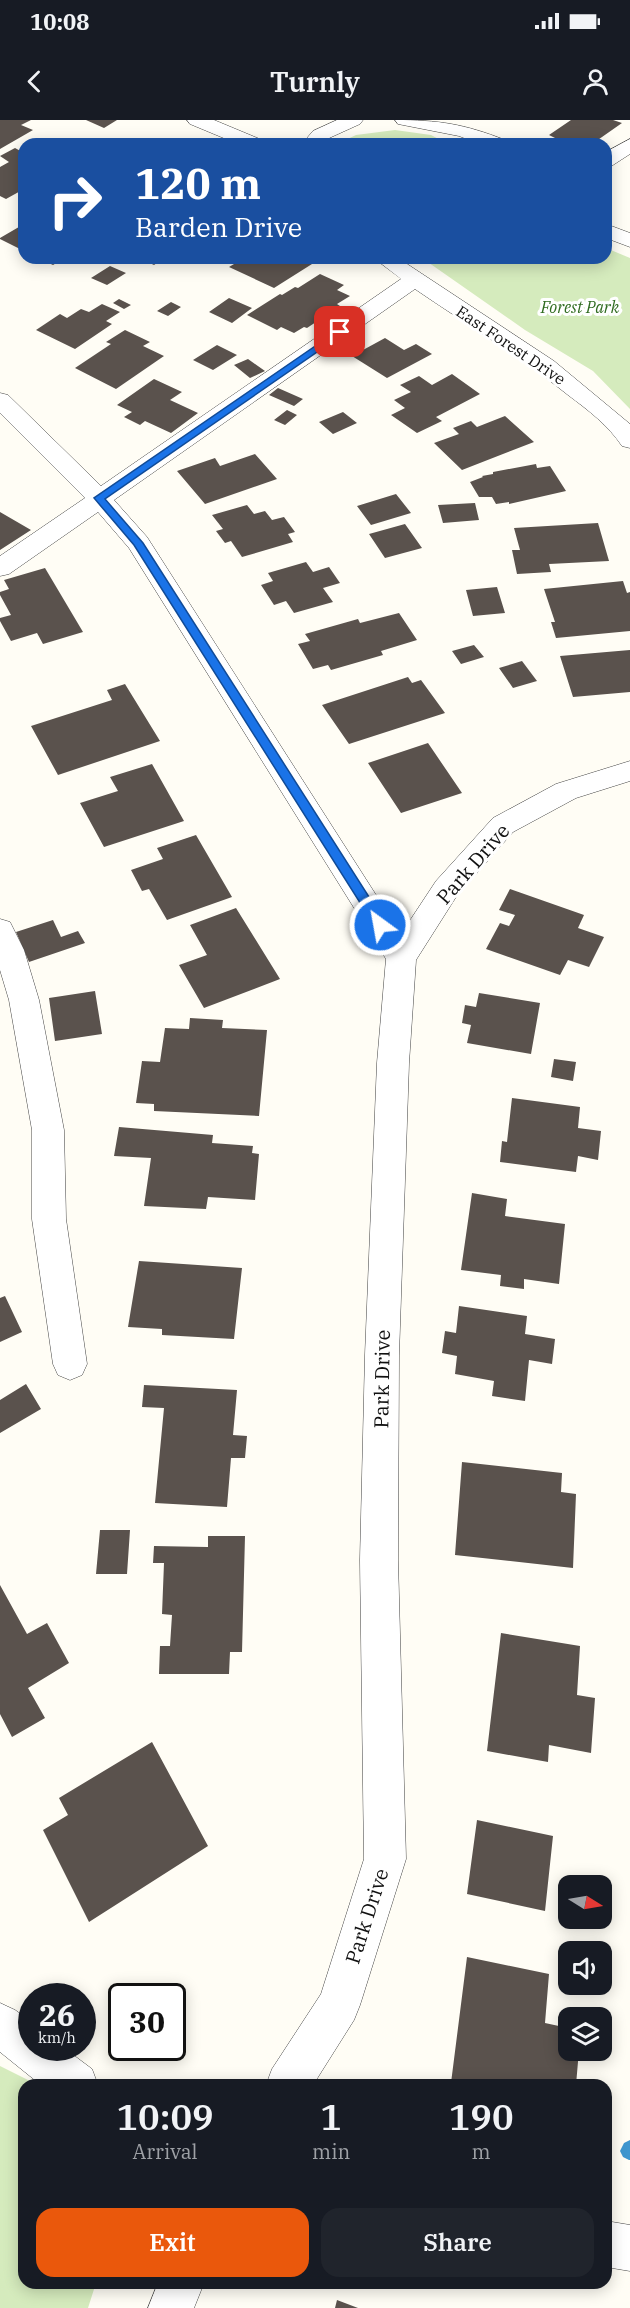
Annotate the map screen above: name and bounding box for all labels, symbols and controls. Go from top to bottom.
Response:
text: 10:08 [30,7,89,36]
text: Turnly [270,64,360,99]
icon: back [18,65,51,98]
icon: person [579,65,612,98]
text: 120 m [135,156,261,211]
icon: right [36,162,114,240]
text: Barden Drive [135,209,302,244]
park label: Forest Park [540,297,620,317]
street label: East Forest Drive [453,301,569,389]
pin [314,306,365,357]
icon: arrive [323,315,356,348]
street label: Park Drive [430,818,515,910]
position arrow [348,893,412,957]
street label: Park Drive [367,1329,396,1429]
street label: Park Drive [338,1865,395,1967]
north arrow [558,1875,612,1929]
map controls [558,1875,612,2061]
button: sound [558,1941,612,1995]
speed limit sign: 30 [108,1983,186,2061]
text: 26 [39,1995,75,2034]
button: layers [558,2007,612,2061]
text: km/h [38,2028,76,2047]
text: 10:09 [116,2093,214,2140]
text: 1 [320,2093,342,2140]
text: 190 [449,2093,514,2140]
text: Arrival [132,2138,198,2165]
text: min [312,2138,350,2165]
text: m [472,2138,491,2165]
button: Exit [36,2208,309,2277]
button: Share [321,2208,594,2277]

